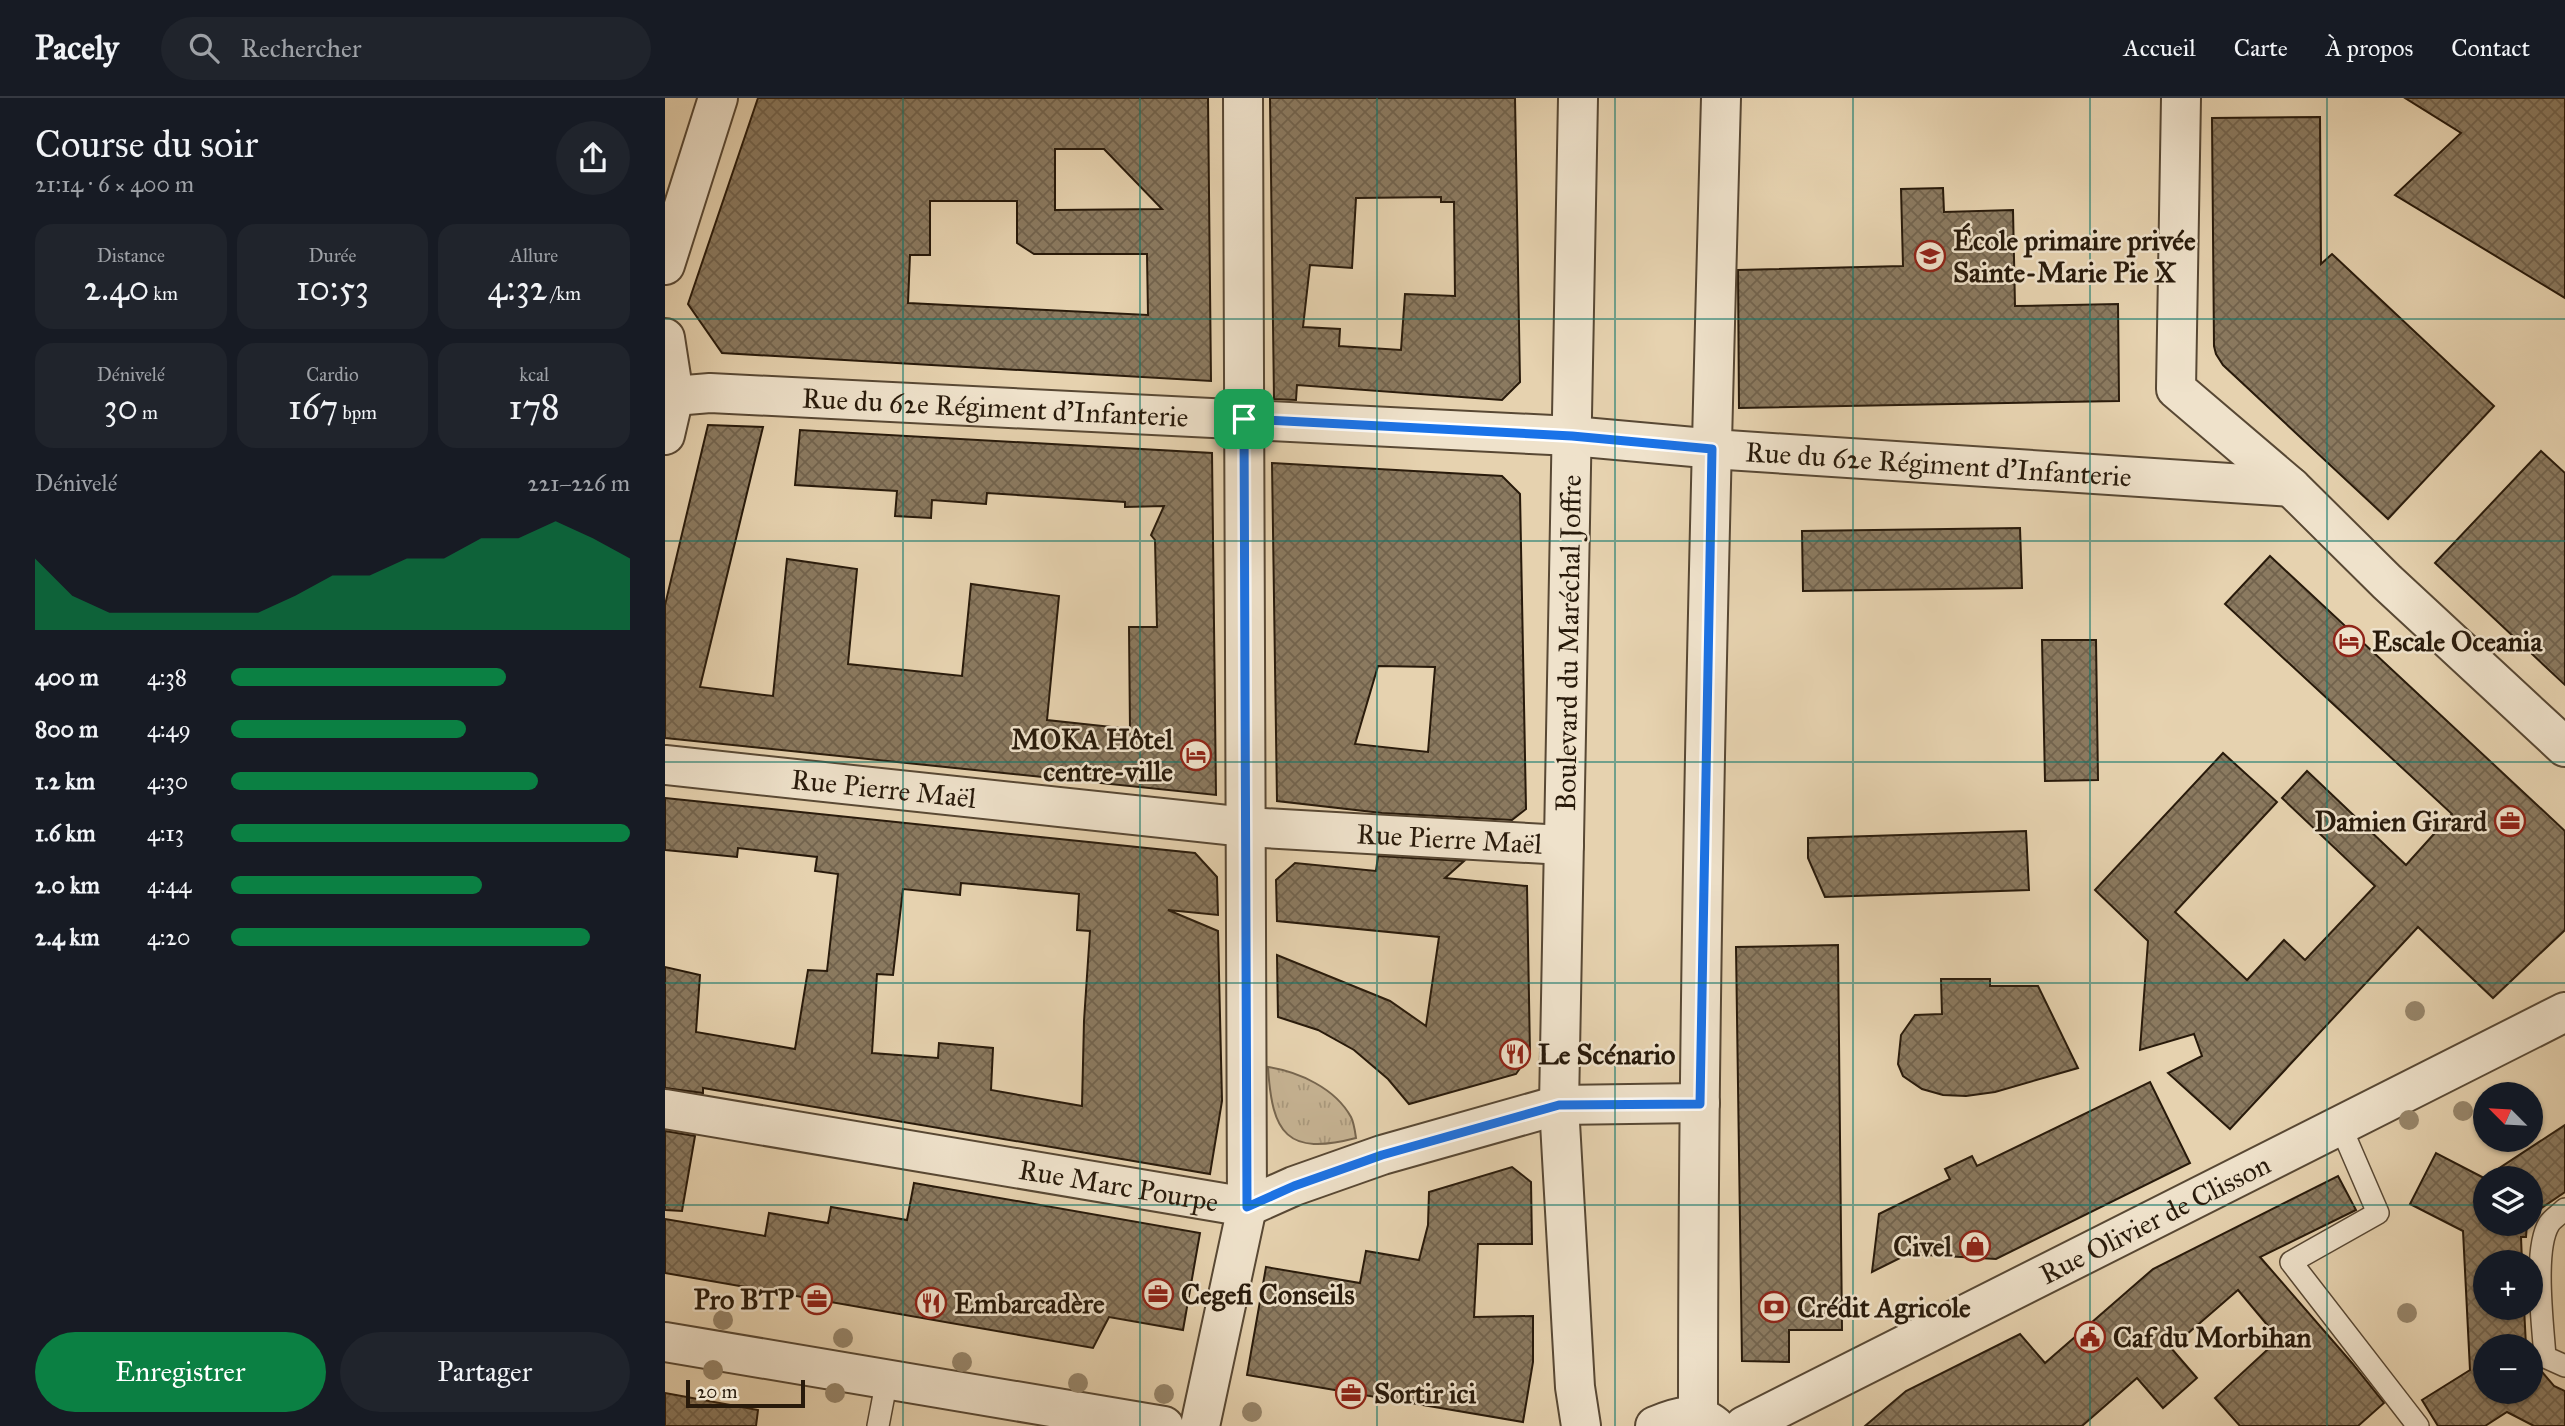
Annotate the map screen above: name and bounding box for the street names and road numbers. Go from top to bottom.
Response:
street label: Rue du 62e Régiment d'Infanterie [801,381,1189,435]
street label: Rue du 62e Régiment d'Infanterie [1744,434,2133,495]
street label: Boulevard du Maréchal Joffre [1548,474,1589,812]
street label: Rue Pierre Maël [789,762,978,816]
street label: Rue Pierre Maël [1356,816,1544,862]
street label: Rue Olivier de Clisson [2034,1147,2276,1292]
street label: Rue Marc Pourpe [1016,1152,1221,1220]

